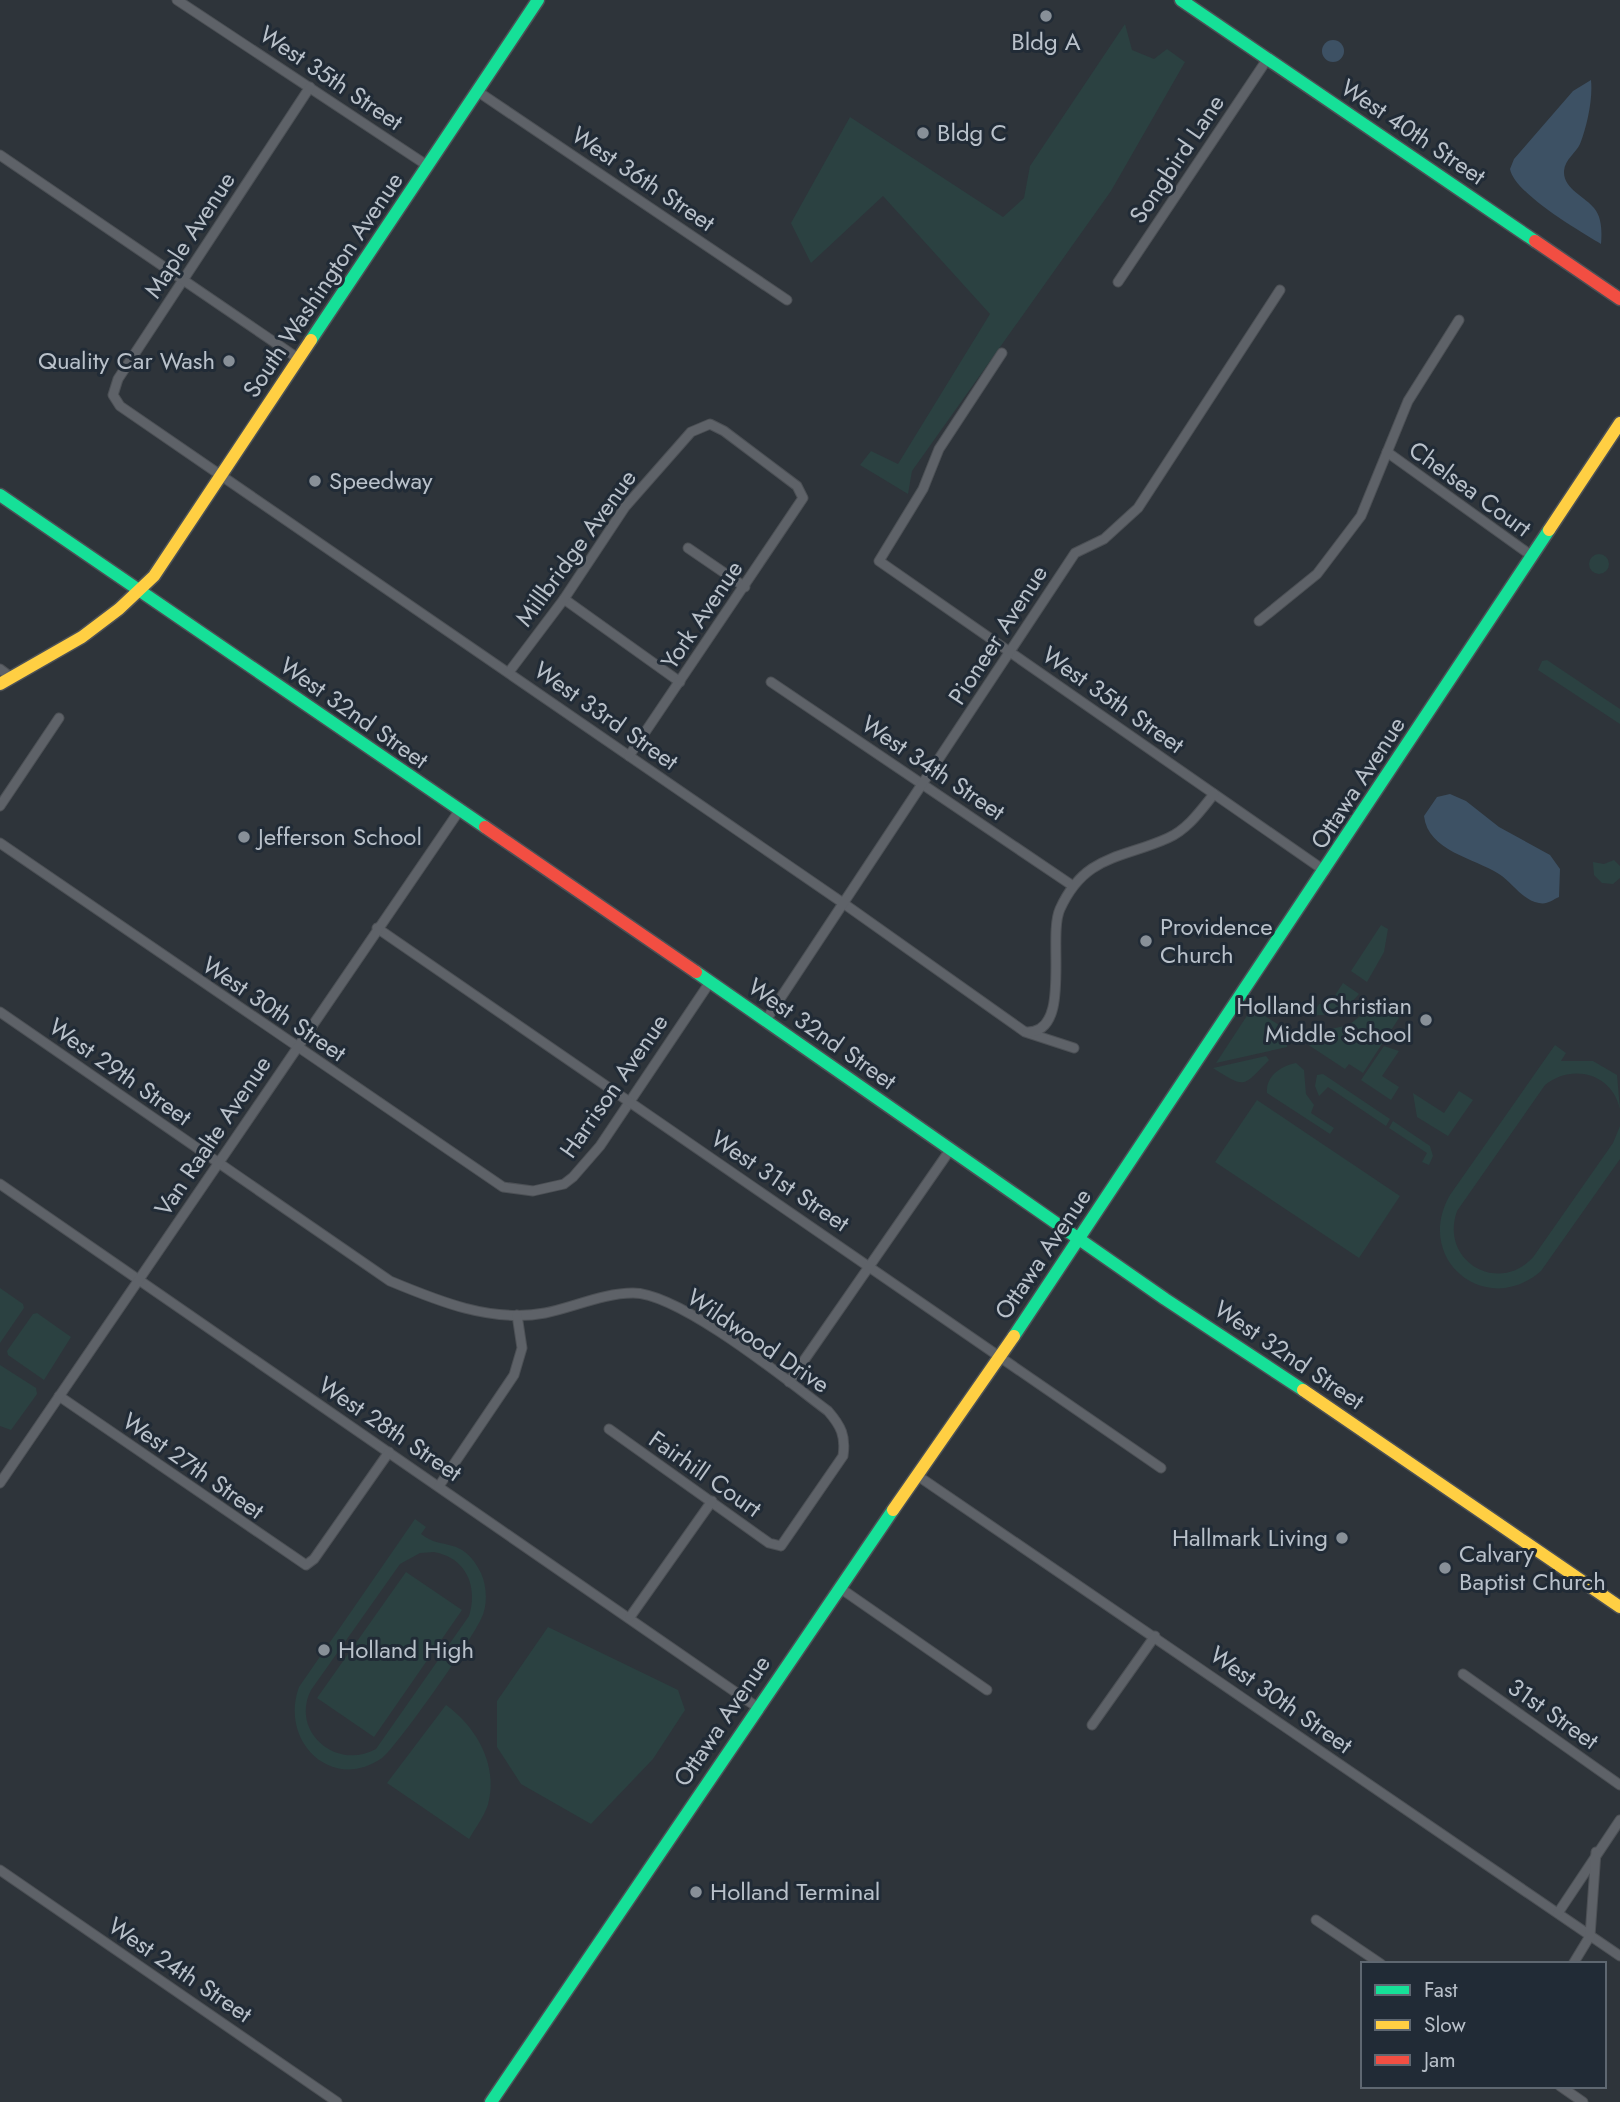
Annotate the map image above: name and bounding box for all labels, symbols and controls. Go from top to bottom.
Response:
marker: Bldg A [1038,8,1054,24]
street label: West 35th Street [253,17,410,139]
place label: Bldg A [1011,24,1081,59]
street label: West 40th Street [1334,70,1493,193]
street label: Songbird Lane [1120,87,1233,230]
place label: Bldg C [937,115,1007,150]
street label: West 36th Street [564,117,722,240]
marker: Bldg C [915,125,931,141]
street label: Maple Avenue [136,165,244,305]
street label: South Washington Avenue [234,165,411,405]
place label: Quality Car Wash [38,343,215,378]
marker: Quality Car Wash [221,353,237,369]
street label: Chelsea Court [1402,432,1539,545]
street label: Millbridge Avenue [507,462,645,633]
place label: Speedway [329,463,433,498]
marker: Speedway [307,473,323,489]
street label: York Avenue [652,553,751,676]
street label: Pioneer Avenue [939,558,1056,711]
street label: West 35th Street [1035,638,1192,762]
street label: West 32nd Street [273,648,436,777]
street label: West 33rd Street [527,653,686,779]
street label: West 34th Street [854,706,1012,829]
street label: Ottawa Avenue [1302,710,1414,856]
place label: Jefferson School [255,819,422,854]
marker: Jefferson School [236,829,252,845]
place label: Providence Church [1160,909,1273,972]
marker: Providence Church [1138,933,1154,949]
street label: West 30th Street [195,947,354,1070]
street label: West 32nd Street [741,969,904,1098]
place label: Holland Christian Middle School [1236,988,1412,1051]
street label: Harrison Avenue [551,1007,676,1165]
street label: West 29th Street [42,1009,199,1134]
marker: Holland Christian Middle School [1418,1012,1434,1028]
street label: Van Raalte Avenue [146,1048,279,1223]
street label: West 31st Street [704,1121,857,1240]
street label: Ottawa Avenue [986,1181,1100,1326]
street label: Wildwood Drive [680,1280,837,1401]
street label: West 32nd Street [1207,1291,1372,1418]
street label: West 28th Street [312,1368,469,1490]
street label: West 27th Street [115,1404,271,1528]
street label: Fairhill Court [642,1422,769,1525]
place label: Hallmark Living [1172,1520,1328,1555]
marker: Hallmark Living [1334,1530,1350,1546]
place label: Calvary Baptist Church [1459,1536,1606,1599]
marker: Calvary Baptist Church [1437,1560,1453,1576]
place label: Holland High [338,1632,474,1667]
street label: West 30th Street [1203,1637,1360,1762]
marker: Holland High [316,1642,332,1658]
street label: Ottawa Avenue [665,1648,779,1793]
street label: 31st Street [1501,1669,1606,1758]
place label: Holland Terminal [710,1874,880,1909]
marker: Holland Terminal [688,1884,704,1900]
street label: West 24th Street [101,1908,260,2031]
legend [1361,1962,1606,2088]
text: Fast [1424,1975,1457,2005]
text: Slow [1424,2010,1466,2040]
text: Jam [1421,2045,1456,2075]

